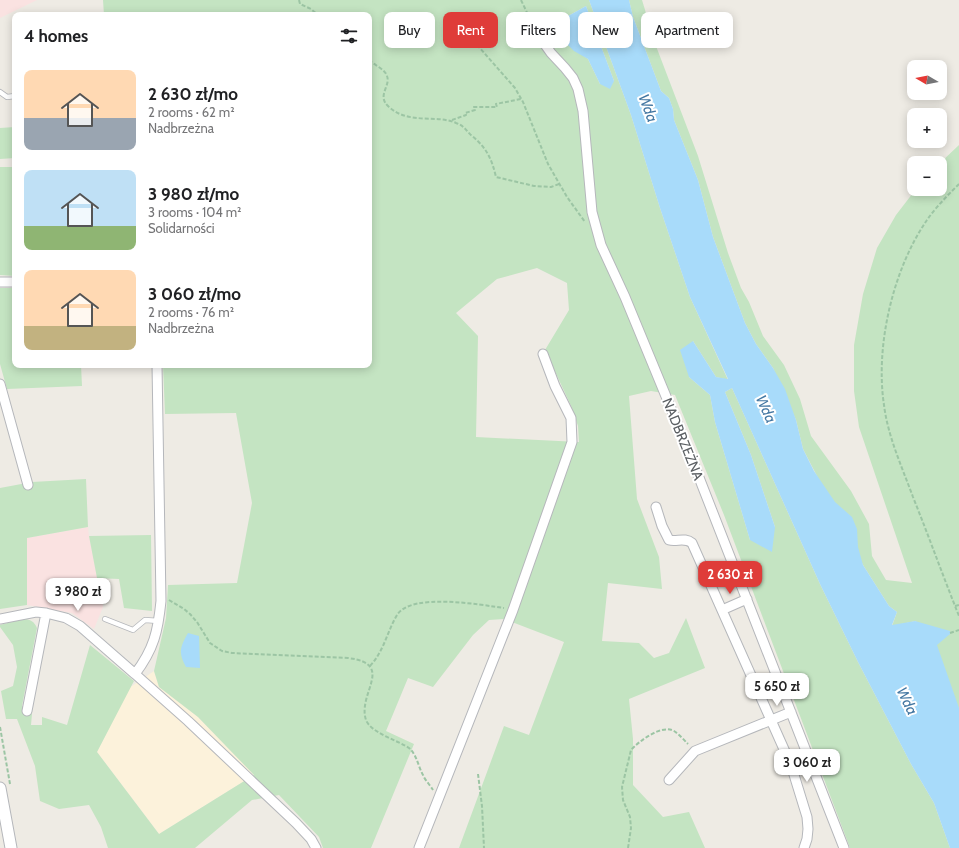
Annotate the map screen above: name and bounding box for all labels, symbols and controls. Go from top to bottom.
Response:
chip: Buy [384,12,435,48]
chip: Rent [443,12,498,48]
chip: Filters [506,12,570,48]
chip: New [578,12,633,48]
chip: Apartment [641,12,733,48]
icon: filters [338,25,360,47]
text: 4 homes [24,26,88,46]
north arrow [907,60,947,100]
map controls [907,60,947,196]
text: 2 630 zł/mo [148,84,238,104]
icon: home [56,86,104,134]
water label: Wda [634,91,662,125]
text: 2 rooms · 62 m² [148,104,235,120]
button: + [907,108,947,148]
text: Nadbrzeżna [148,120,214,136]
button: − [907,156,947,196]
text: 3 980 zł/mo [148,184,239,204]
icon: home [56,186,104,234]
text: 3 rooms · 104 m² [148,204,241,220]
text: Solidarności [148,220,215,236]
text: 3 060 zł/mo [148,284,241,304]
icon: home [56,286,104,334]
text: 2 rooms · 76 m² [148,304,234,320]
text: Nadbrzeżna [148,320,214,336]
water label: Wda [752,392,780,426]
street label: NADBRZEŻNA [658,395,708,483]
pin: 2 630 zł [689,561,771,595]
text: 2 630 zł [707,566,753,582]
pin: 3 980 zł [37,578,119,612]
text: 3 980 zł [55,583,101,599]
pin: 5 650 zł [736,673,818,707]
text: 5 650 zł [754,678,800,694]
water label: Wda [893,684,921,718]
pin: 3 060 zł [766,749,848,783]
text: 3 060 zł [783,754,831,770]

